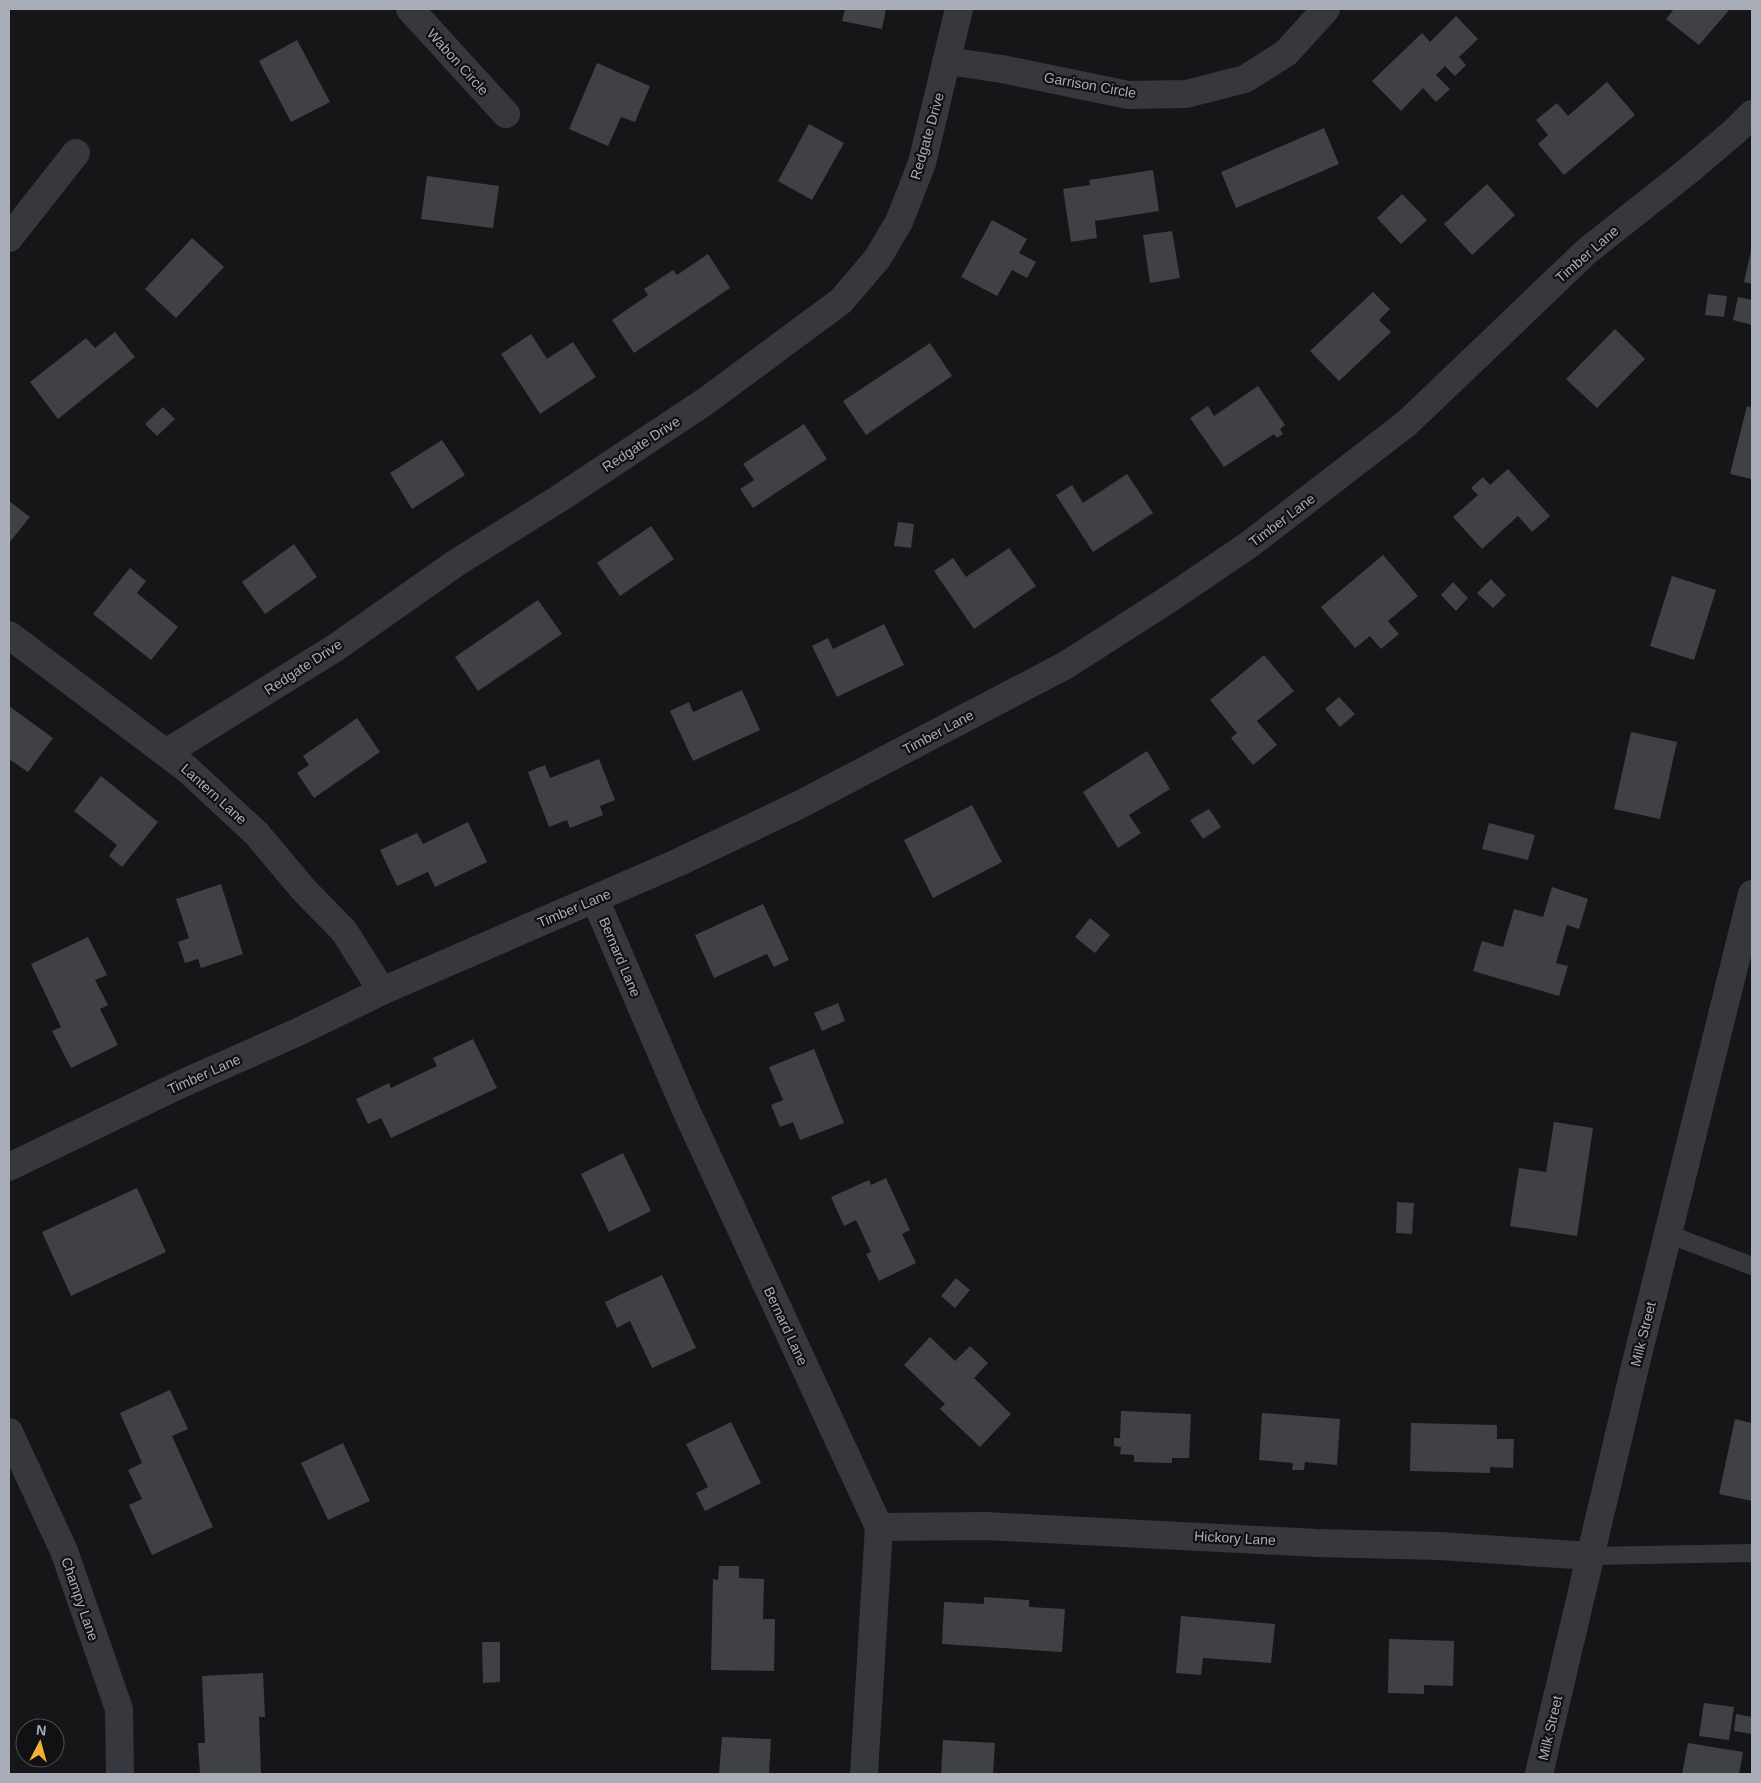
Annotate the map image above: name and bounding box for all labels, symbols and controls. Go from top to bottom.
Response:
street label: Wabon Circle [424,26,492,99]
street label: Garrison Circle [1043,69,1138,101]
street label: Redgate Drive [907,91,947,181]
street label: Timber Lane [1552,222,1622,286]
street label: Redgate Drive [599,413,683,475]
street label: Timber Lane [1246,490,1318,550]
street label: Redgate Drive [261,636,345,698]
street label: Timber Lane [900,707,976,757]
street label: Lantern Lane [178,760,250,828]
street label: Timber Lane [535,885,613,931]
street label: Bernard Lane [596,915,644,999]
street label: Timber Lane [165,1051,243,1097]
street label: Bernard Lane [761,1284,811,1368]
street label: Milk Street [1627,1300,1659,1368]
street label: Hickory Lane [1194,1528,1276,1548]
street label: Champy Lane [58,1555,102,1643]
street label: Milk Street [1535,1694,1565,1762]
north arrow [15,1718,65,1768]
text: N [35,1722,47,1739]

